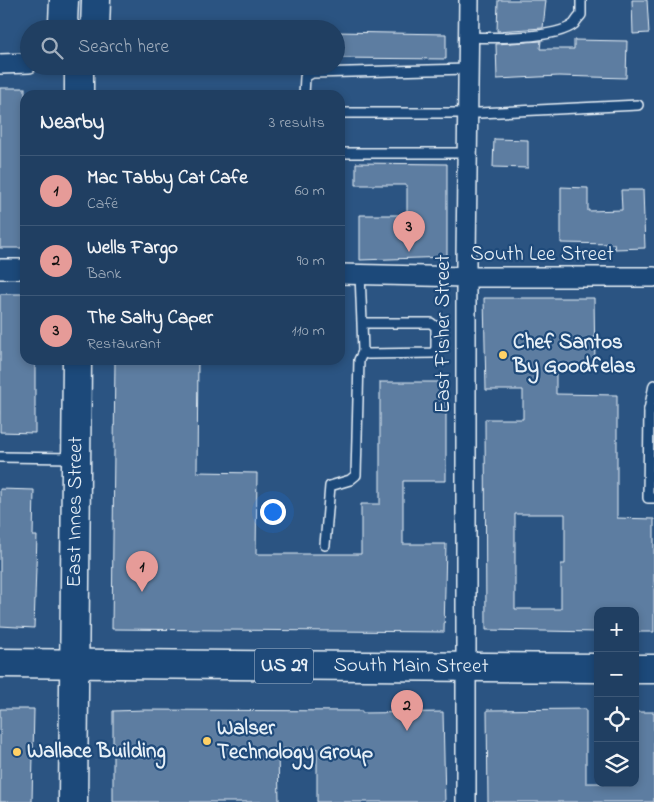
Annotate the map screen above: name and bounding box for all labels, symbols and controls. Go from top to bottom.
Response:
search box [20,20,345,75]
icon: search [38,34,66,62]
text: Search here [78,34,169,61]
text: Nearby [40,108,104,138]
text: 3 results [269,111,325,135]
text: Mac Tabby Cat Cafe [87,165,248,192]
text: 1 [53,179,59,203]
text: 60 m [295,179,325,203]
text: Café [87,192,118,216]
pin: 3 [393,211,425,252]
text: Wells Fargo [87,235,178,262]
street label: South Lee Street [470,240,614,270]
text: 2 [52,249,60,273]
text: 90 m [297,249,325,273]
street label: East Fisher Street [429,254,459,414]
text: Bank [87,262,121,286]
text: The Salty Caper [87,305,213,332]
text: 3 [53,319,59,343]
text: 110 m [291,319,325,343]
place label: Chef Santos By Goodfelas [512,328,636,384]
text: Restaurant [87,332,161,356]
marker: Chef Santos By Goodfelas [497,349,509,361]
street label: East Innes Street [60,436,91,588]
your location [260,499,286,525]
pin: 1 [126,551,158,592]
map controls [594,607,639,787]
button: + [594,607,639,652]
road number: US 29 [255,648,313,684]
street label: South Main Street [333,651,489,682]
button: − [594,652,639,697]
pin: 2 [391,690,423,731]
button: locate [594,697,639,742]
place label: Walser Technology Group [217,714,373,770]
marker: Walser Technology Group [201,735,213,747]
place label: Wallace Building [27,737,166,769]
button: layers [594,742,639,787]
marker: Wallace Building [11,746,23,758]

